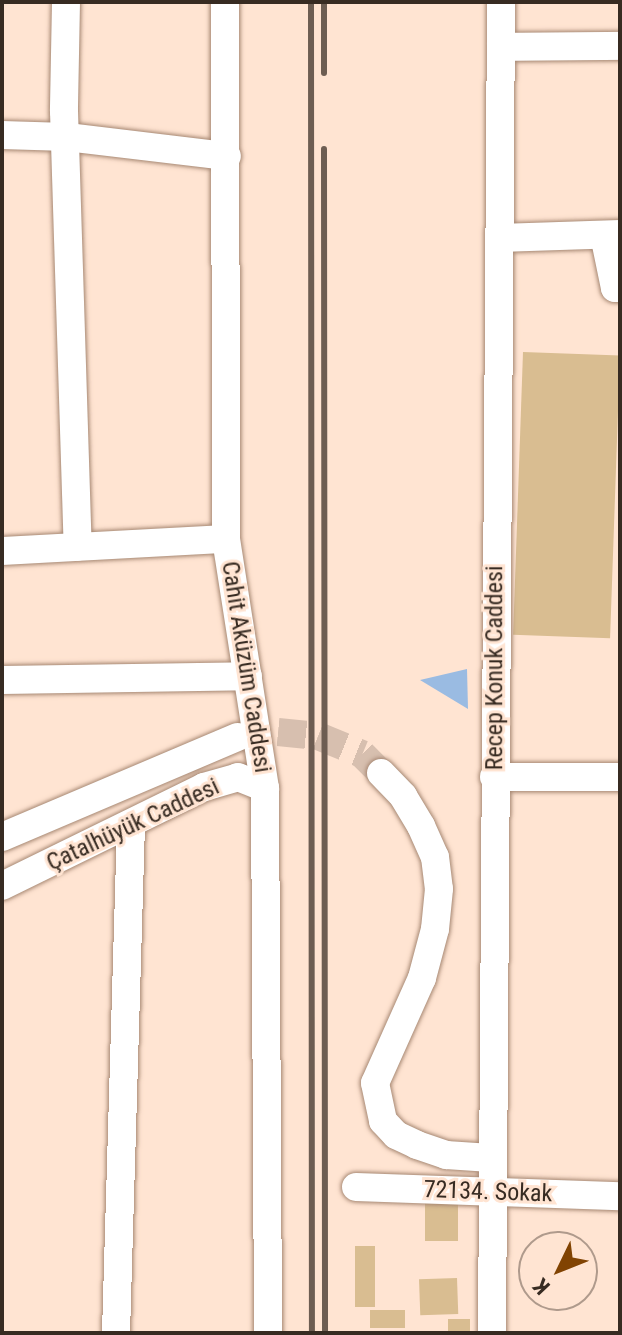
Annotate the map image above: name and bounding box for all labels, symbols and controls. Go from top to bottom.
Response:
street label: Cahit Aküzüm Caddesi [215,559,277,775]
street label: Recep Konuk Caddesi [481,566,509,770]
street label: Çatalhüyük Caddesi [42,772,224,878]
street label: 72134. Sokak [423,1175,553,1209]
north arrow [518,1231,598,1311]
text: K [528,1273,555,1299]

